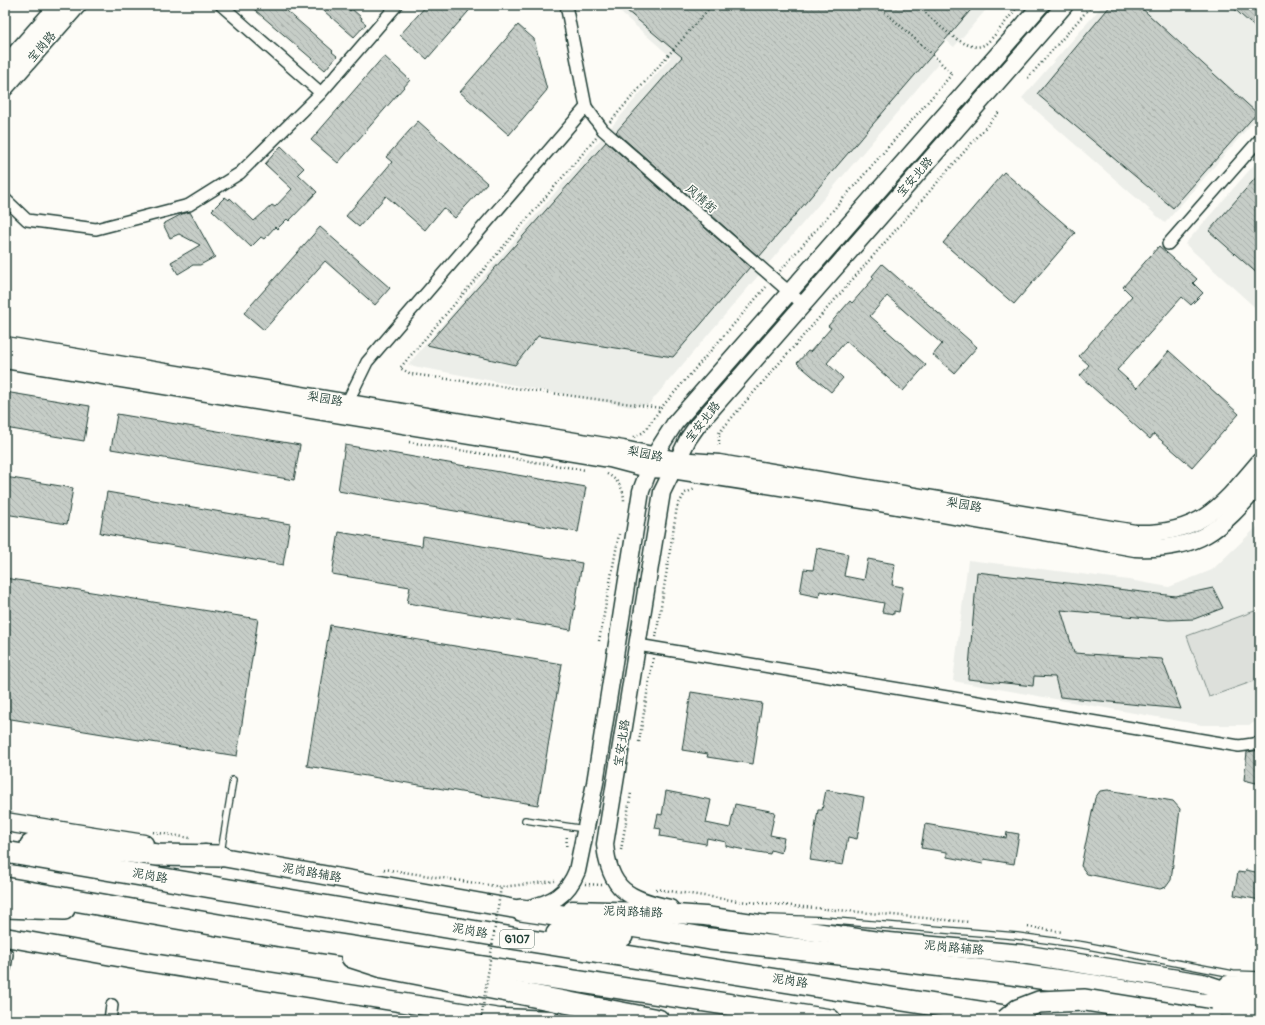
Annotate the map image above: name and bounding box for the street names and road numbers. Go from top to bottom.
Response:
street label: 宝岗路 [25,28,59,66]
street label: 宝安北路 [894,154,936,200]
street label: 风情街 [682,182,720,216]
street label: 梨园路 [306,388,344,410]
street label: 宝安北路 [682,398,724,446]
street label: 梨园路 [626,443,664,465]
street label: 梨园路 [945,494,983,516]
street label: 宝安北路 [611,718,633,768]
street label: 泥岗路辅路 [281,860,343,886]
street label: 泥岗路 [131,865,169,887]
street label: 泥岗路辅路 [603,903,663,921]
street label: 泥岗路 [451,920,489,942]
road number: G107 [500,930,534,948]
street label: 泥岗路辅路 [923,938,985,958]
street label: 泥岗路 [771,971,809,991]

